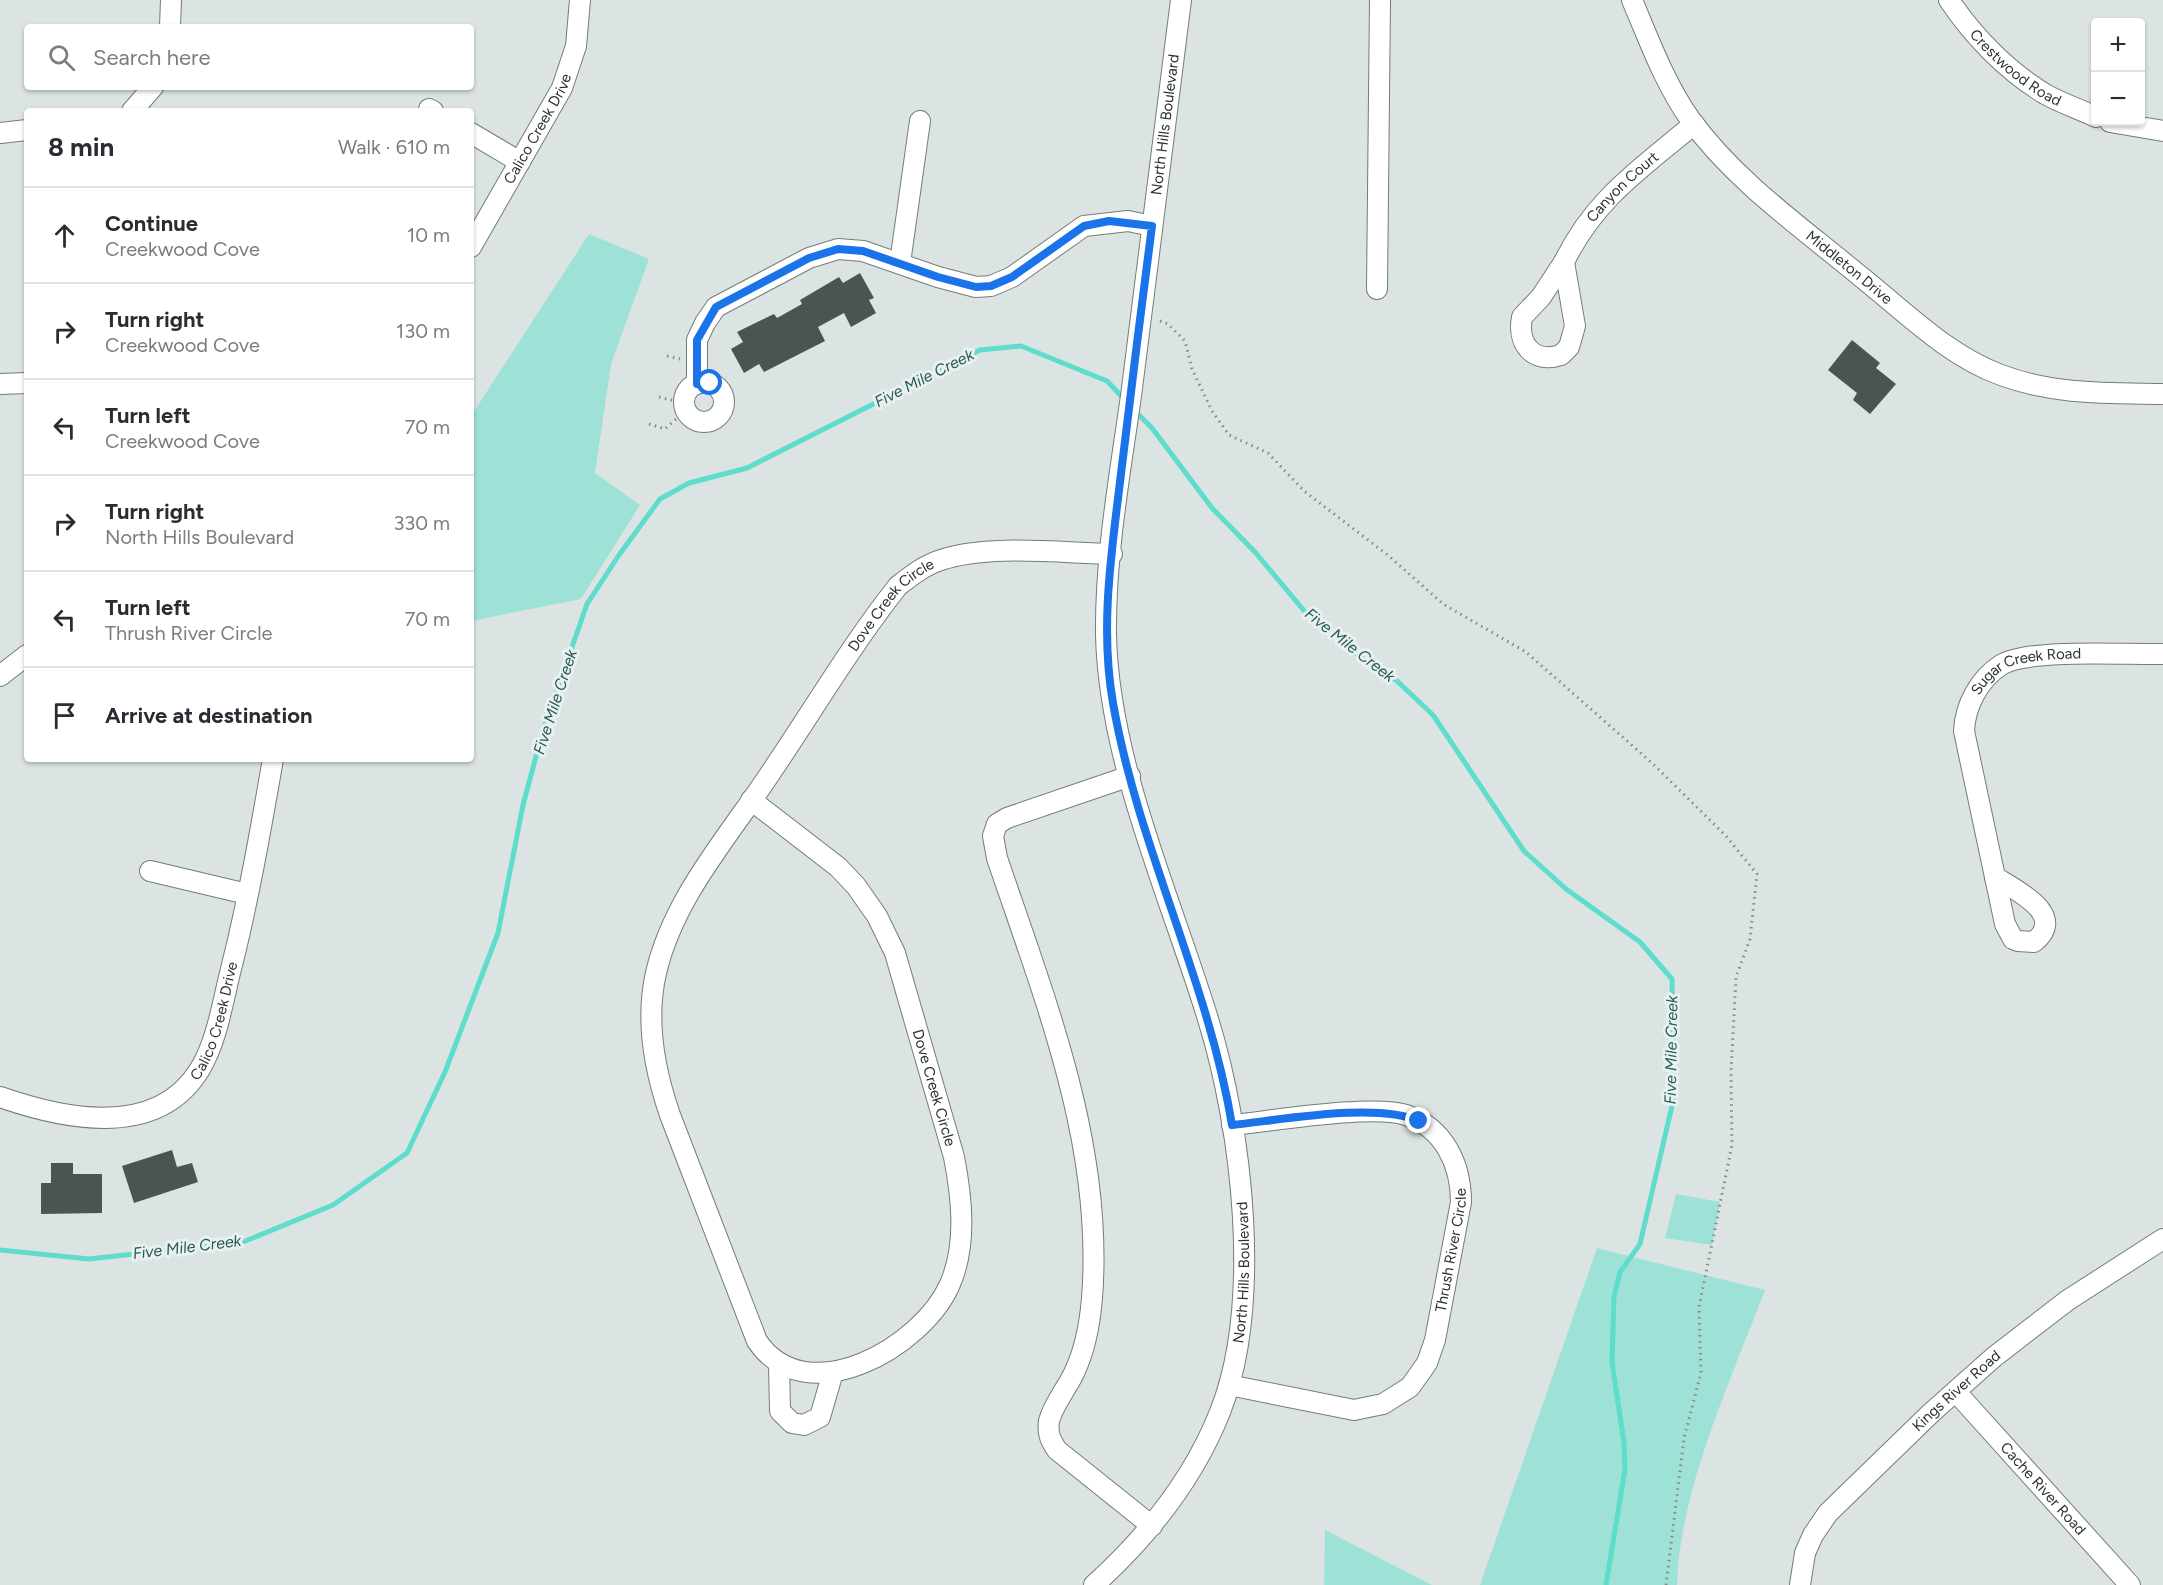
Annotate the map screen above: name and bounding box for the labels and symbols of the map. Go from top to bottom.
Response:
street label: Crestwood Road [1966,26,2064,110]
street label: North Hills Boulevard [1147,53,1183,196]
street label: Calico Creek Drive [500,71,575,187]
street label: Canyon Court [1583,148,1663,226]
street label: Middleton Drive [1802,227,1896,308]
water label: Five Mile Creek [871,344,978,411]
route start [696,369,722,395]
street label: Dove Creek Circle [844,555,937,655]
water label: Five Mile Creek [1301,604,1400,687]
street label: Sugar Creek Road [1967,644,2081,698]
water label: Five Mile Creek [529,646,581,757]
street label: Calico Creek Drive [186,960,242,1084]
water label: Five Mile Creek [1661,994,1681,1105]
street label: Dove Creek Circle [909,1027,959,1148]
route end [1405,1107,1431,1133]
street label: Thrush River Circle [1431,1188,1470,1314]
street label: North Hills Boulevard [1229,1201,1253,1345]
water label: Five Mile Creek [132,1231,243,1263]
street label: Kings River Road [1909,1346,2004,1435]
street label: Cache River Road [1997,1438,2090,1539]

